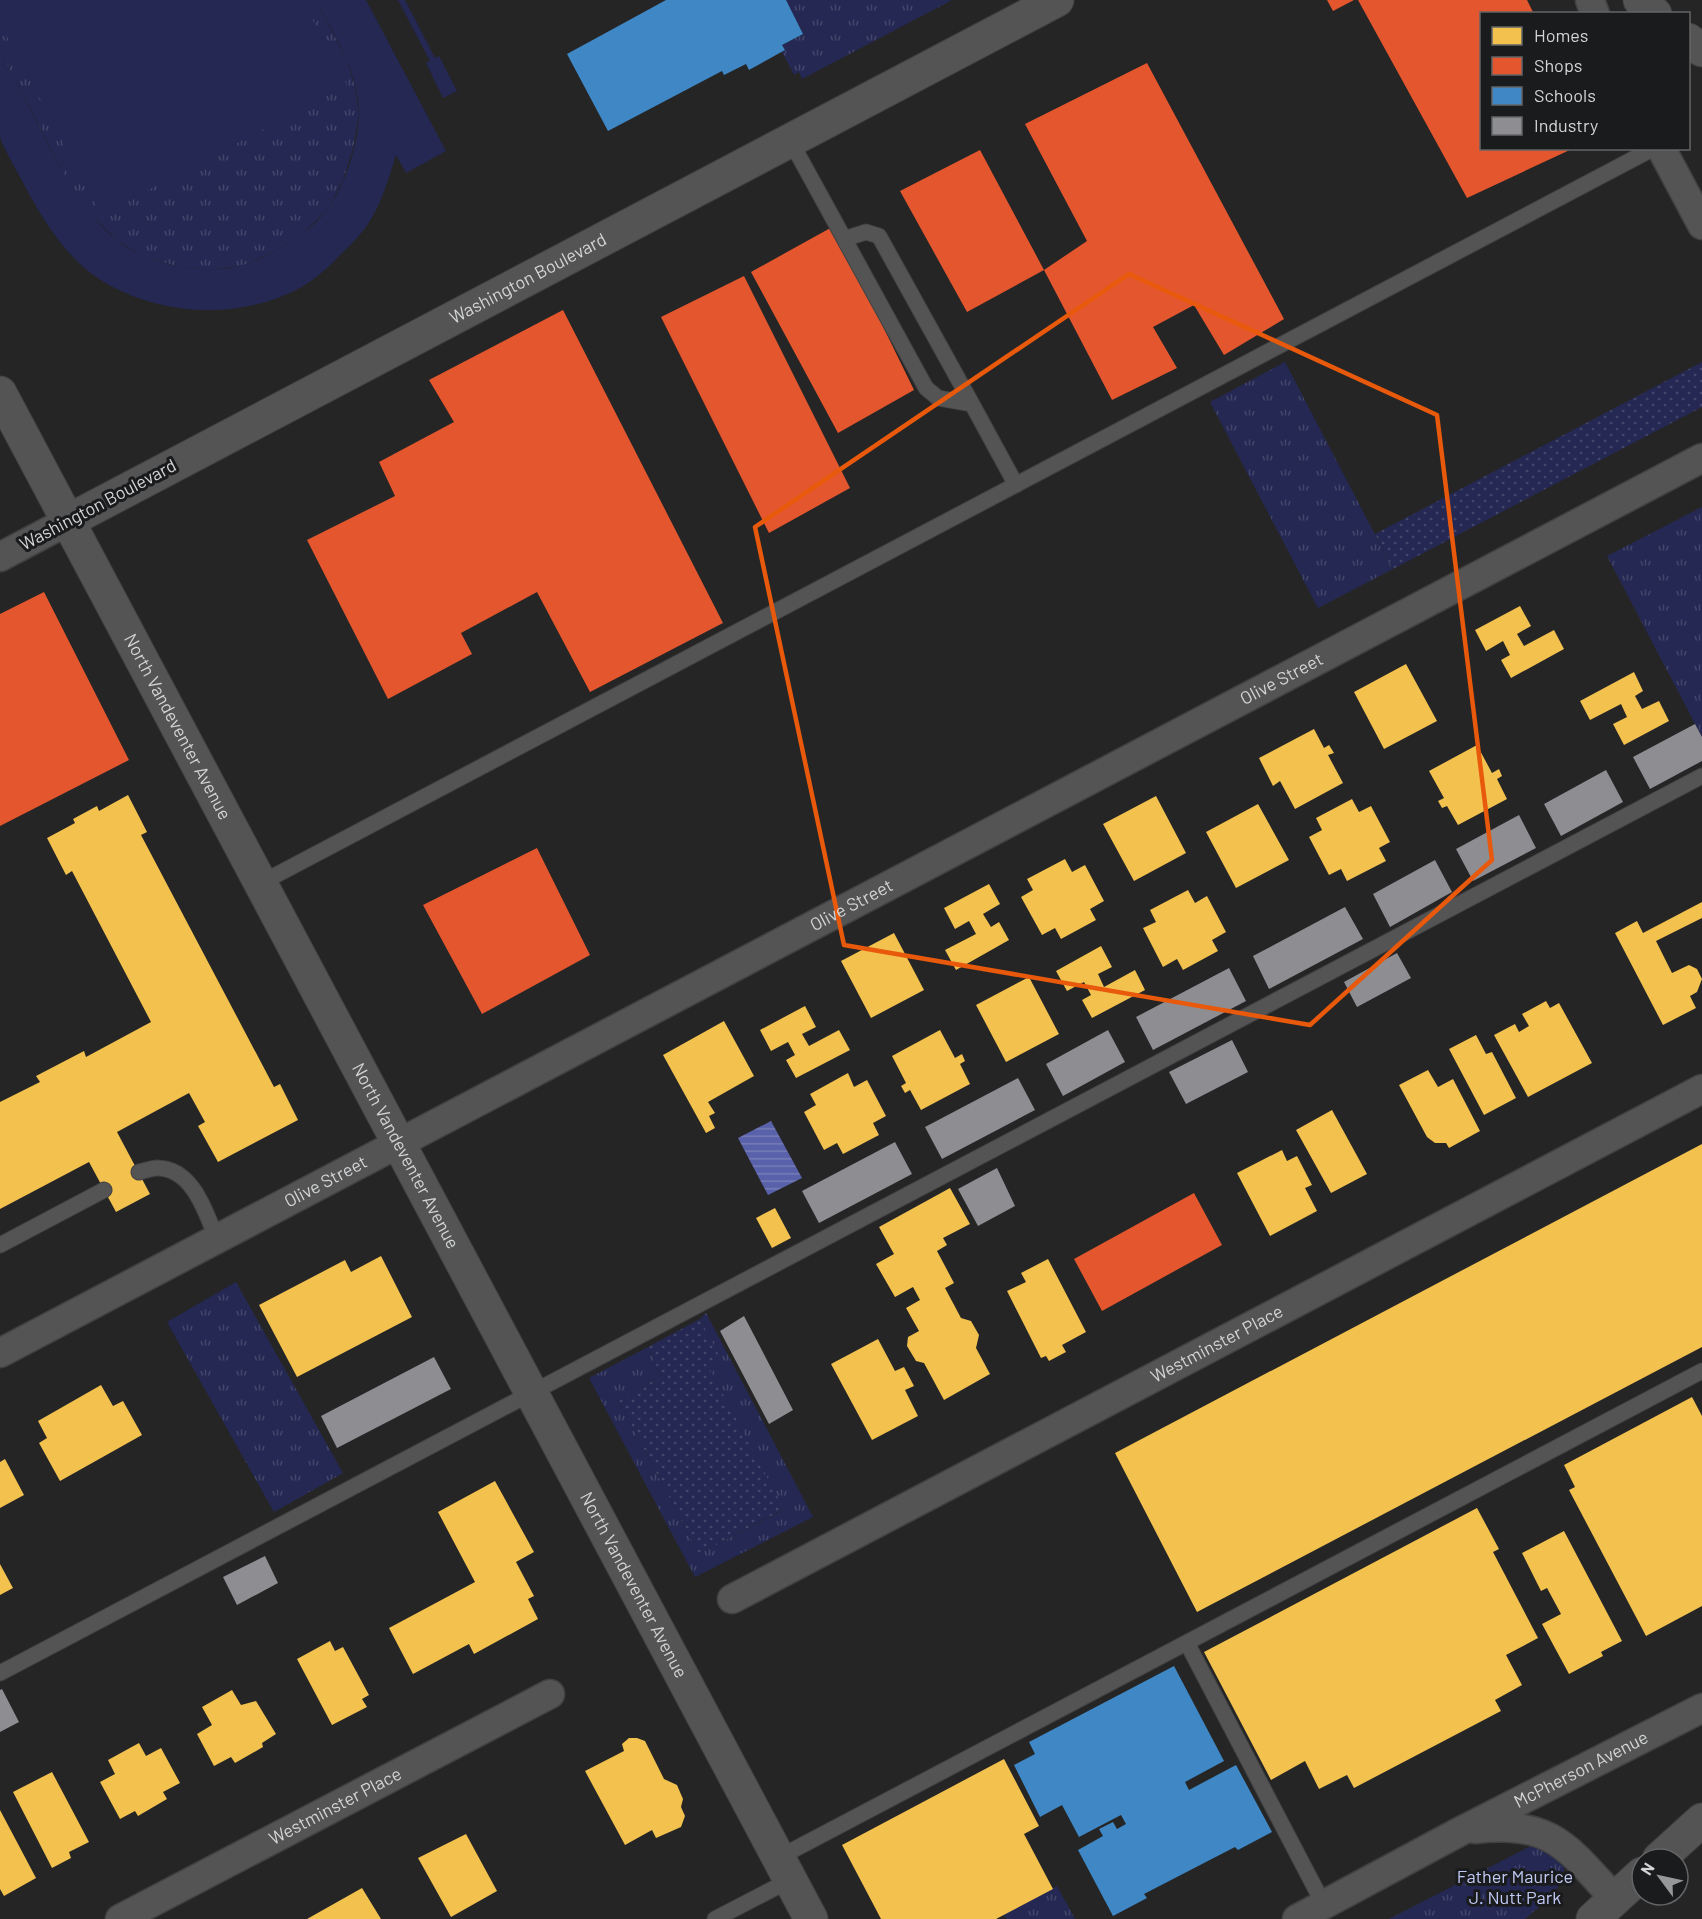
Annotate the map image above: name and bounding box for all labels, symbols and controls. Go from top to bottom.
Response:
legend [1480,12,1690,150]
text: Homes [1534,24,1588,46]
text: Shops [1534,54,1583,76]
text: Schools [1534,84,1596,106]
text: Industry [1534,114,1598,136]
street label: Washington Boulevard [445,227,610,328]
street label: Washington Boulevard [16,454,179,555]
street label: North Vandeventer Avenue [120,630,237,823]
street label: Olive Street [1236,647,1326,709]
street label: Olive Street [806,874,896,935]
street label: North Vandeventer Avenue [348,1059,465,1252]
street label: Olive Street [280,1150,370,1212]
street label: Westminster Place [1147,1299,1286,1387]
street label: North Vandeventer Avenue [576,1488,693,1681]
street label: McPherson Avenue [1510,1725,1651,1812]
street label: Westminster Place [265,1762,405,1849]
north arrow [1630,1847,1690,1907]
text: N [1636,1859,1658,1878]
park label: Father Maurice J. Nutt Park [1457,1865,1573,1908]

